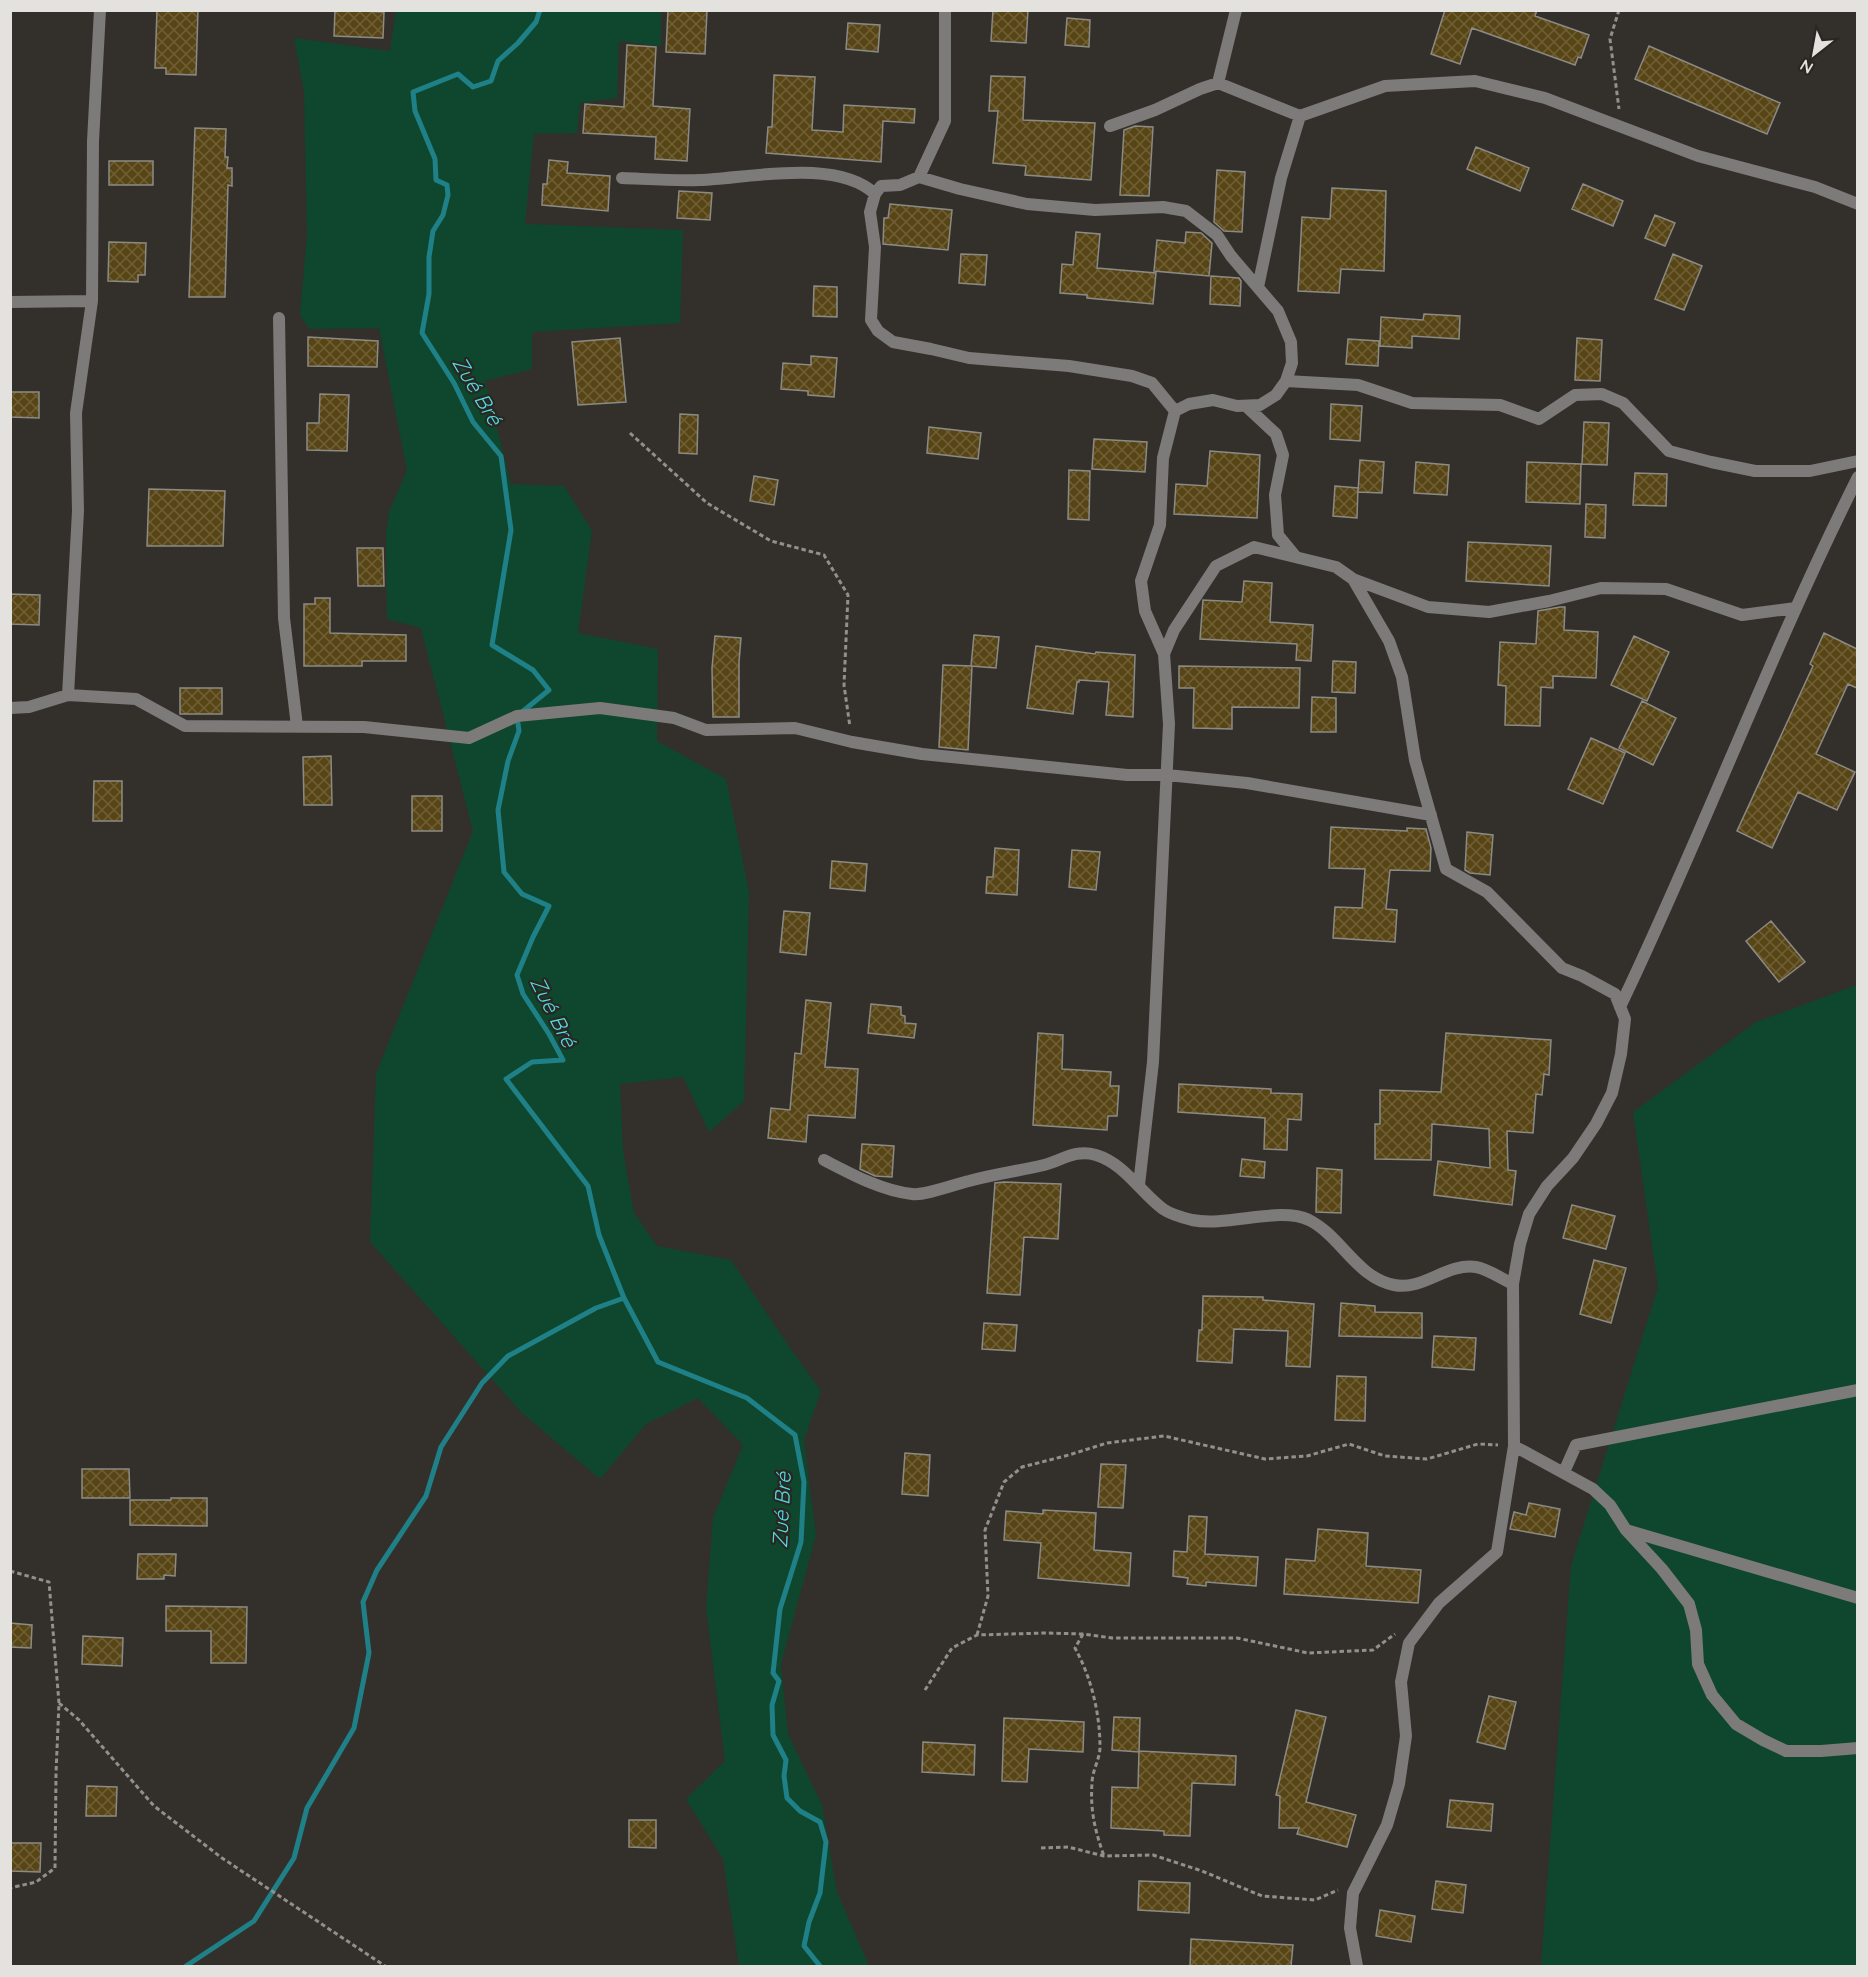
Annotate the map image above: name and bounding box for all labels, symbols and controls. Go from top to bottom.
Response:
north arrow [1784,24,1844,84]
text: N [1796,55,1816,78]
water label: Zué Bré [447,351,509,431]
water label: Zué Bré [525,972,583,1052]
water label: Zué Bré [766,1470,796,1549]

